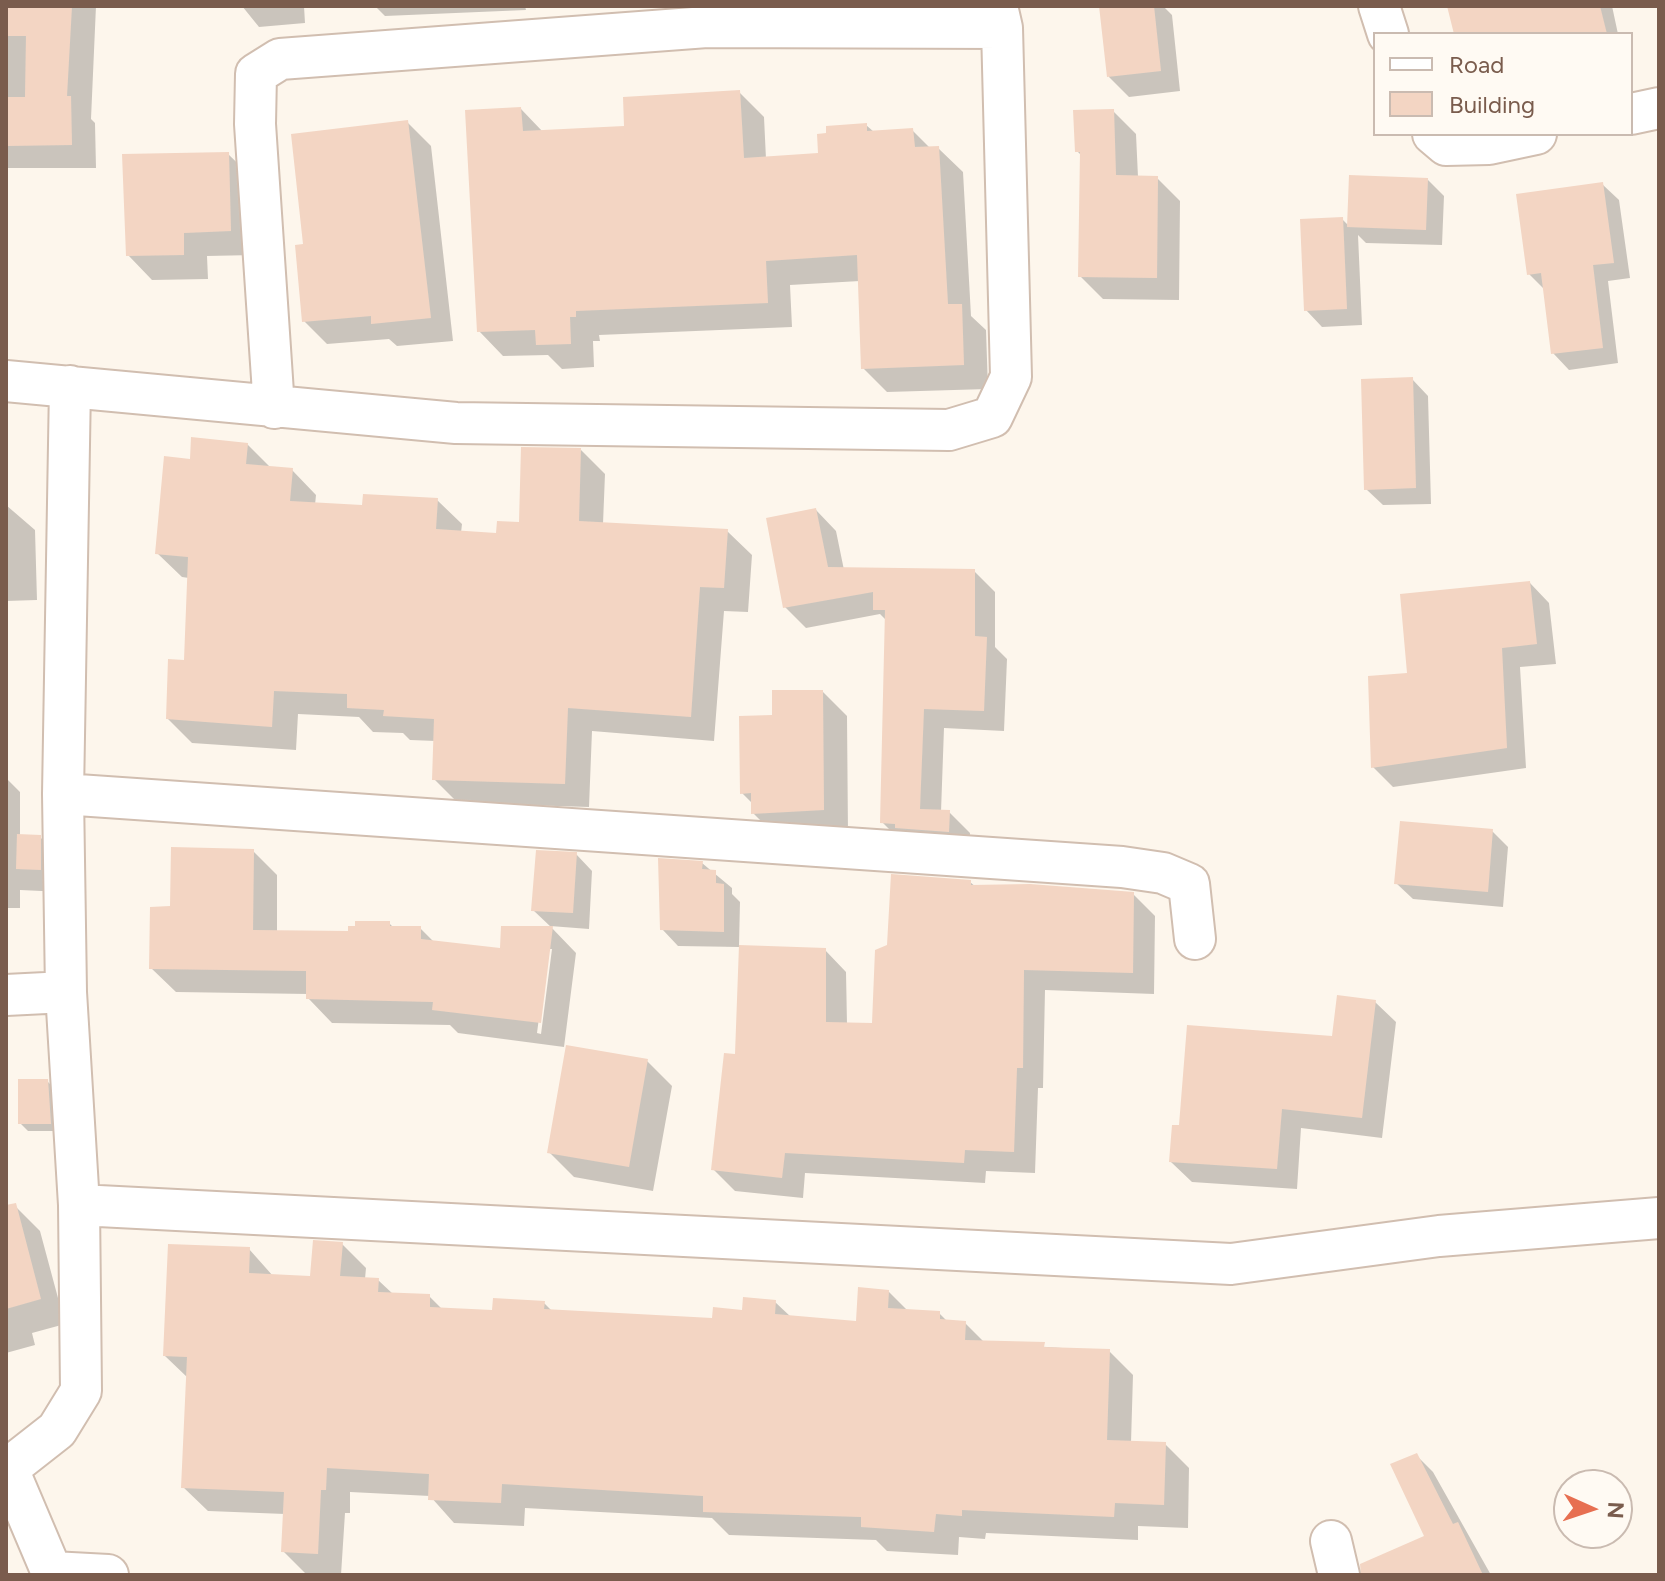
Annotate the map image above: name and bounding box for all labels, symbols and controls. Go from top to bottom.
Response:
legend [1373,32,1633,136]
text: Road [1449,50,1504,79]
text: Building [1449,90,1535,119]
north arrow [1553,1469,1633,1549]
text: N [1602,1501,1629,1519]

